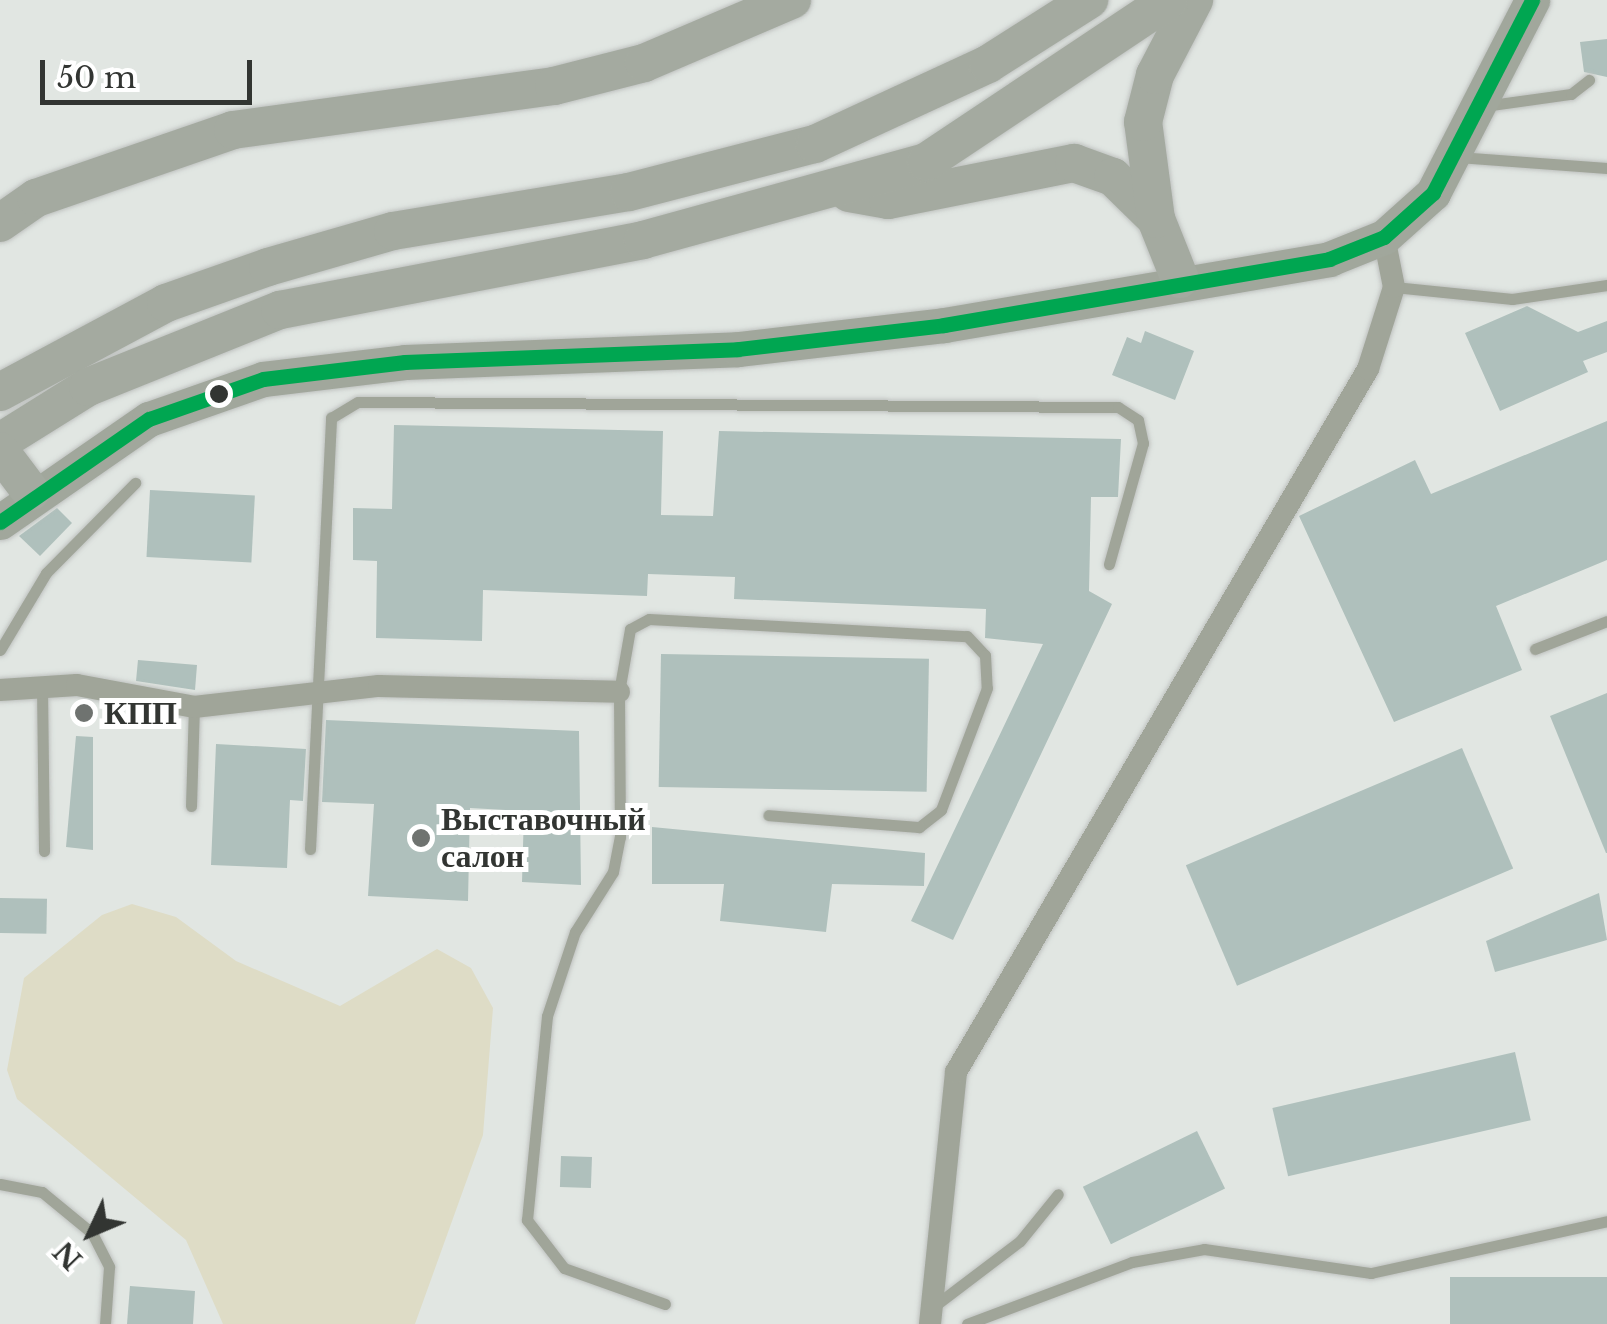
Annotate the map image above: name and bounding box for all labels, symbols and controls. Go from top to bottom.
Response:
scale bar [45,40,258,102]
text: 50 m [57,59,136,96]
unlabelled marker [209,384,229,404]
place label: КПП [104,694,177,732]
marker: КПП [73,702,95,724]
place label: Выставочный салон [441,801,646,876]
marker: Выставочный салон [410,827,432,849]
north arrow [40,1184,140,1284]
text: N [46,1234,90,1277]

